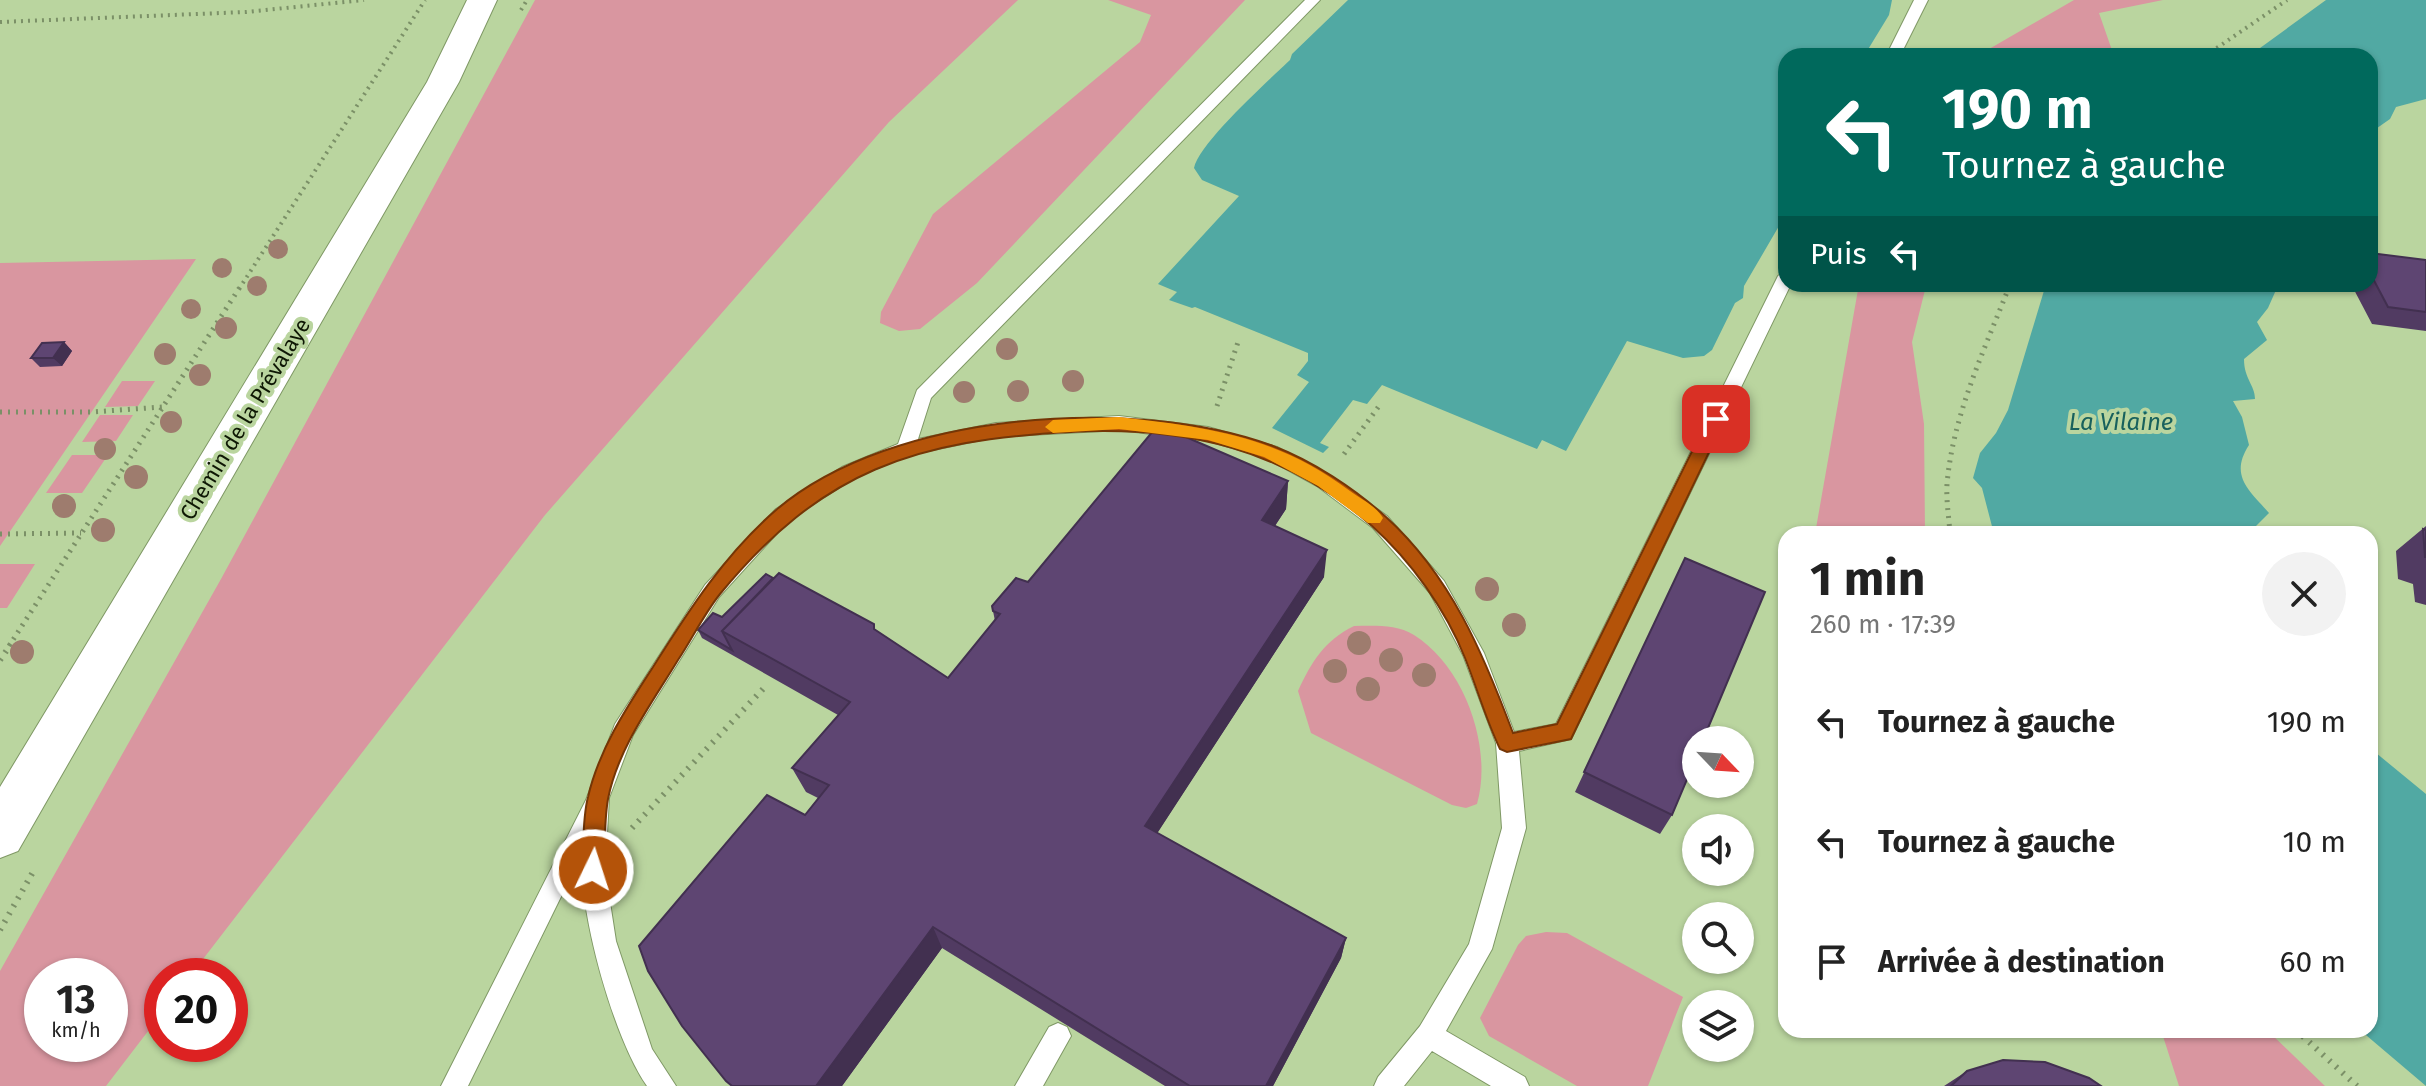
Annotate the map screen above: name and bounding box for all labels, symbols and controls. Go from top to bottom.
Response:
text: 190 m [1942,76,2093,143]
icon: left [1810,80,1914,184]
text: Tournez à gauche [1942,144,2226,188]
icon: left [1883,232,1927,276]
text: Puis [1810,236,1867,272]
street label: Chemin de la Prévalaye [174,313,316,525]
pin [1682,385,1750,453]
icon: arrive [1694,397,1738,441]
water label: La Vilaine [2069,408,2173,436]
text: 1 min [1810,550,1925,608]
button: close [2262,552,2346,636]
text: 260 m · 17:39 [1810,609,1956,640]
icon: left [1810,700,1854,744]
text: Tournez à gauche [1878,704,2115,740]
text: 190 m [2267,704,2346,740]
north arrow [1682,726,1754,798]
map controls [1682,726,1754,1062]
button: sound [1682,814,1754,886]
icon: left [1810,820,1854,864]
text: Tournez à gauche [1878,824,2115,860]
text: 10 m [2283,824,2346,860]
position arrow [551,828,635,912]
button: search [1682,902,1754,974]
icon: arrive [1810,940,1854,984]
text: Arrivée à destination [1878,944,2165,980]
text: 60 m [2280,944,2346,980]
speed limit sign: 20 [144,958,248,1062]
text: 13 [56,976,96,1024]
button: layers [1682,990,1754,1062]
text: km/h [51,1018,101,1042]

